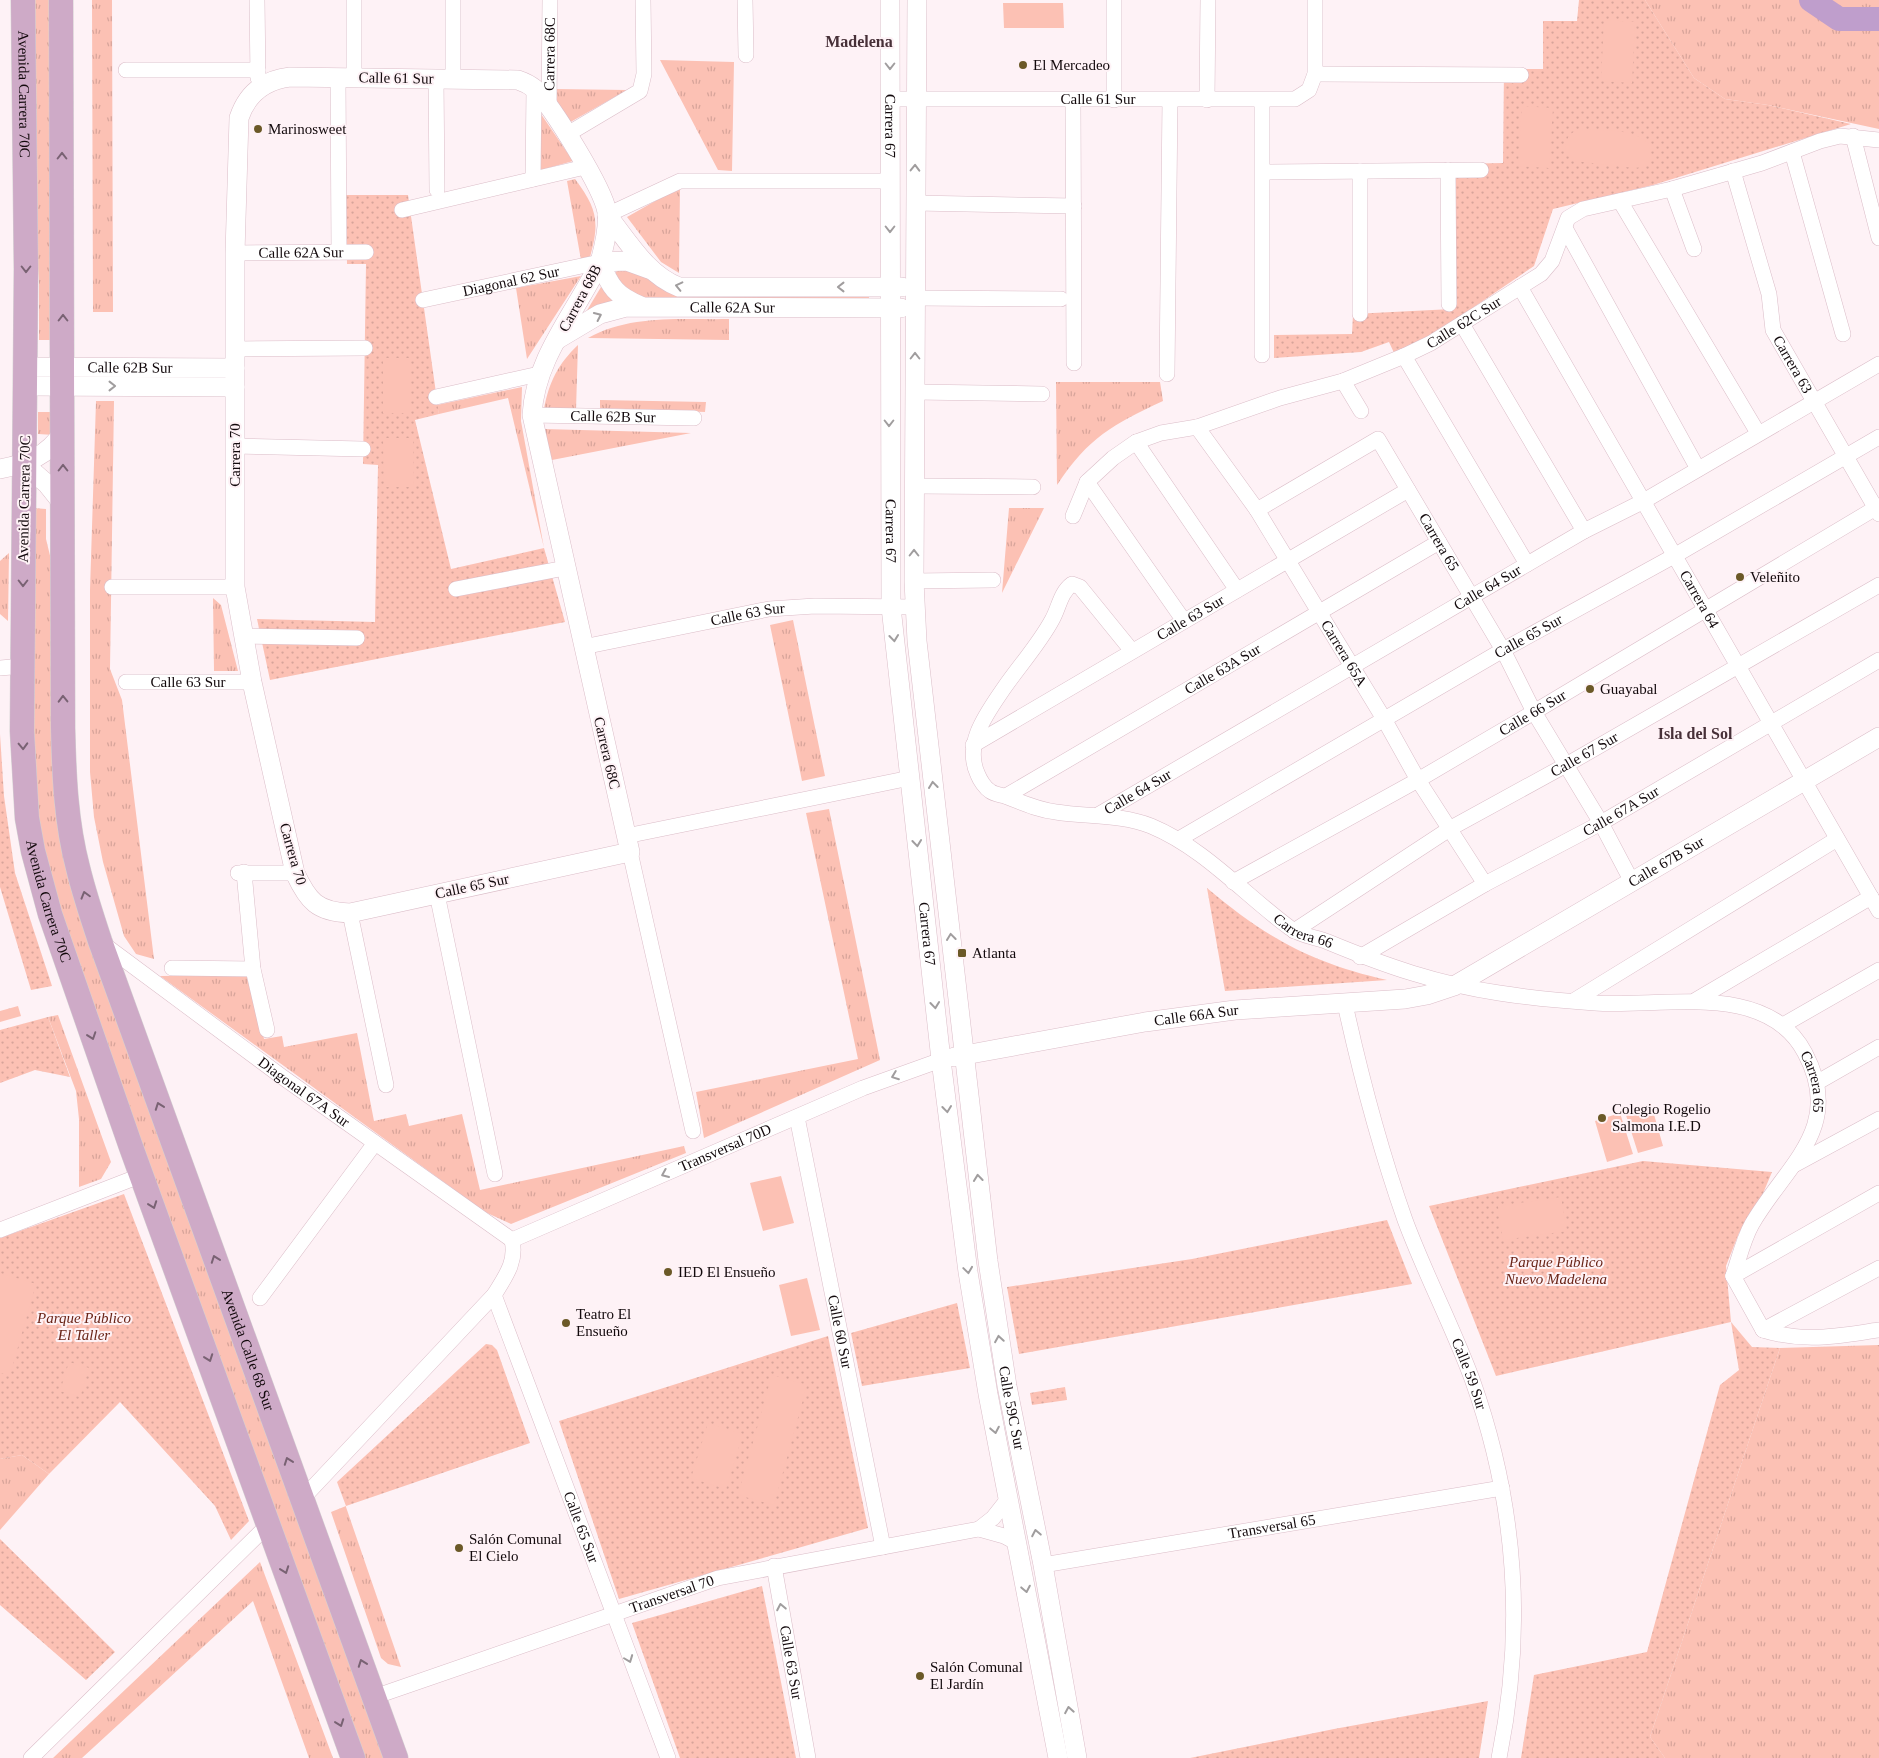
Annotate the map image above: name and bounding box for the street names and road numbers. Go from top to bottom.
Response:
street label: Carrera 68C [541,17,558,91]
street label: Avenida Carrera 70C [15,30,33,158]
street label: Calle 61 Sur [358,69,434,87]
street label: Calle 61 Sur [1060,91,1136,107]
street label: Carrera 67 [882,94,898,158]
street label: Calle 62A Sur [258,244,344,261]
street label: Carrera 68B [556,262,604,334]
street label: Diagonal 62 Sur [461,263,561,299]
street label: Calle 62C Sur [1424,293,1504,352]
street label: Calle 62A Sur [690,299,775,316]
street label: Carrera 63 [1770,333,1816,396]
street label: Calle 62B Sur [87,359,173,376]
street label: Calle 62B Sur [570,408,656,425]
street label: Carrera 70 [227,423,243,487]
street label: Avenida Carrera 70C [15,435,33,563]
street label: Carrera 67 [883,499,899,563]
street label: Carrera 65 [1416,510,1462,574]
street label: Calle 64 Sur [1451,562,1524,613]
street label: Carrera 64 [1677,567,1723,631]
street label: Calle 63 Sur [1154,592,1227,643]
street label: Calle 63 Sur [709,600,785,629]
street label: Calle 65 Sur [1492,611,1565,661]
street label: Carrera 65A [1318,617,1370,689]
street label: Calle 63A Sur [1182,641,1263,697]
street label: Calle 63 Sur [150,674,226,690]
street label: Calle 66 Sur [1496,687,1569,739]
street label: Carrera 68C [591,715,623,791]
street label: Calle 67 Sur [1548,729,1621,780]
street label: Calle 64 Sur [1101,766,1174,818]
street label: Calle 67A Sur [1580,783,1662,839]
street label: Carrera 70 [277,821,309,887]
street label: Calle 67B Sur [1625,833,1707,890]
street label: Avenida Carrera 70C [23,838,74,964]
street label: Calle 65 Sur [434,870,510,902]
street label: Carrera 67 [916,901,939,967]
street label: Carrera 66 [1270,910,1336,951]
street label: Calle 66A Sur [1153,1002,1239,1029]
street label: Carrera 65 [1797,1048,1826,1114]
street label: Diagonal 67A Sur [255,1054,353,1130]
street label: Transversal 70D [676,1121,774,1175]
street label: Avenida Calle 68 Sur [219,1286,277,1413]
street label: Calle 60 Sur [825,1293,855,1370]
street label: Calle 59 Sur [1448,1336,1490,1411]
street label: Calle 59C Sur [996,1365,1028,1451]
street label: Calle 65 Sur [561,1489,602,1565]
street label: Transversal 65 [1227,1511,1317,1542]
street label: Transversal 70 [627,1572,716,1616]
street label: Calle 63 Sur [777,1624,806,1701]

